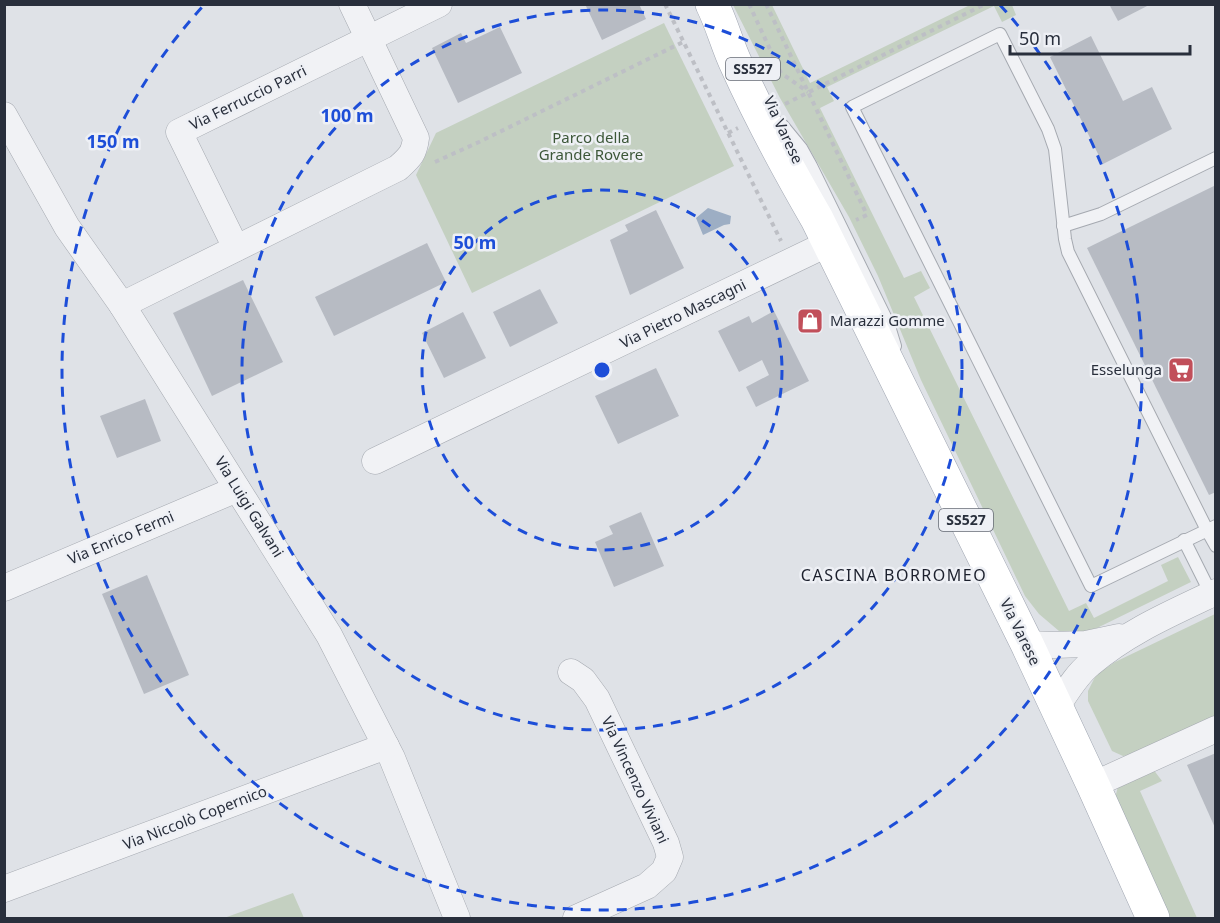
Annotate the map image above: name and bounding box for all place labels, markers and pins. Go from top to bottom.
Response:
shop icon: Marazzi Gomme [795,306,825,336]
place label: Marazzi Gomme [830,310,945,330]
supermarket icon: Esselunga [1166,355,1196,385]
place label: Esselunga [1091,359,1162,379]
centre of rings [592,360,612,380]

